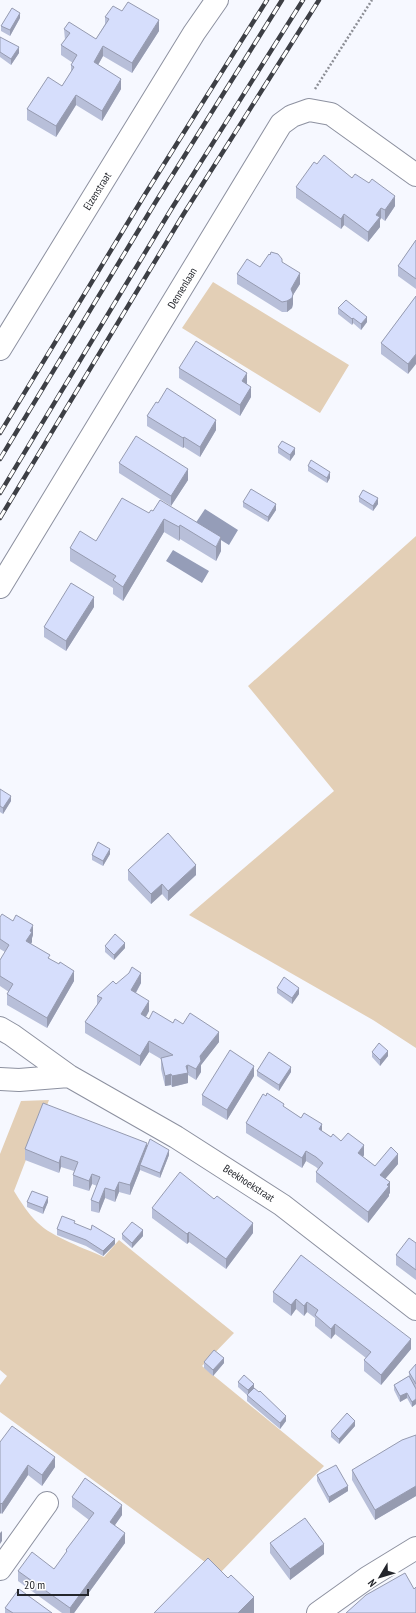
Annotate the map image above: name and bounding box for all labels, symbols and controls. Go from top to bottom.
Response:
street label: Elzenstraat [80,169,114,213]
street label: Dennenlaan [164,265,200,311]
street label: Beekhoekstraat [221,1161,277,1205]
north arrow [360,1557,400,1597]
scale bar [18,1571,88,1597]
text: N [365,1576,379,1590]
text: 20 m [24,1577,45,1592]

